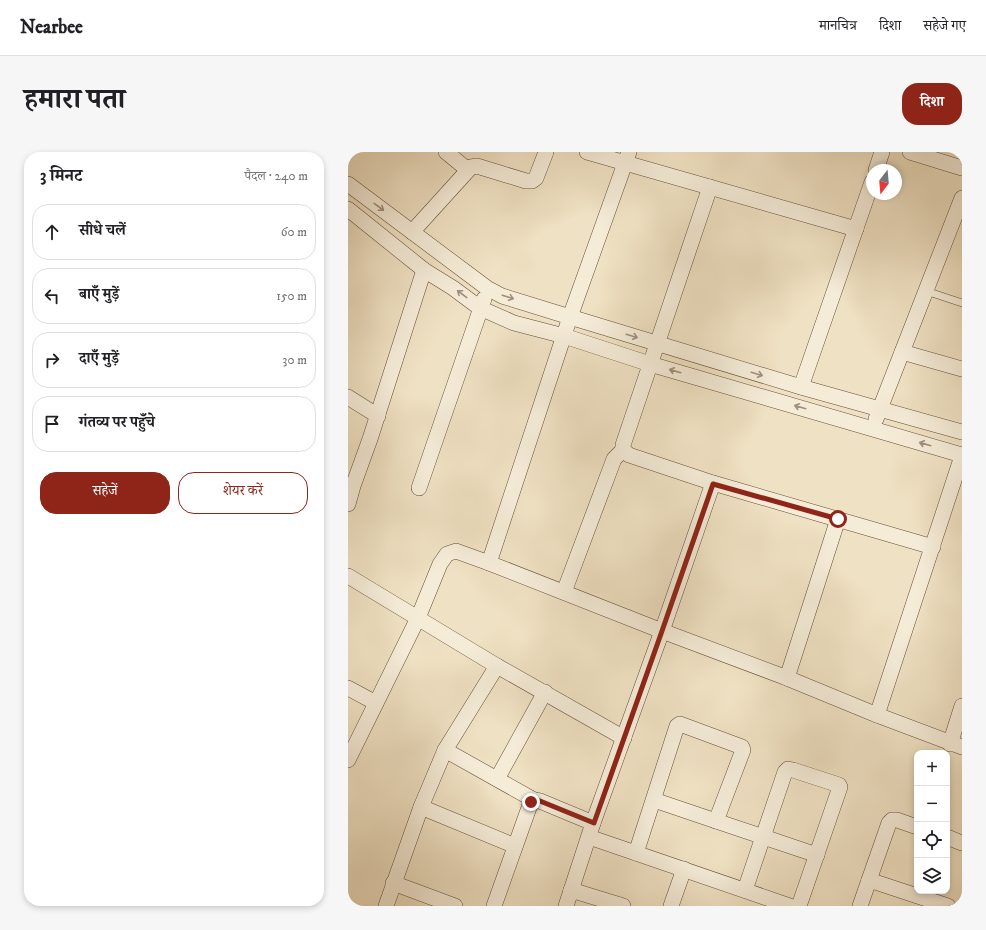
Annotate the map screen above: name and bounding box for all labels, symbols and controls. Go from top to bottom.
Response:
text: Nearbee [20,16,83,39]
text: मानचित्र [819,17,857,35]
text: दिशा [879,17,901,35]
text: सहेजे गए [923,17,966,35]
text: हमारा पता [24,82,125,117]
button: दिशा [902,83,962,125]
north arrow [866,164,902,200]
text: 3 मिनट [40,165,82,187]
text: पैदल · 240 m [245,168,308,184]
one-way arrow [374,203,385,211]
icon: ahead [41,221,63,243]
text: सीधे चलें [79,221,126,240]
text: 60 m [281,224,307,240]
icon: left [41,285,63,307]
text: बाएँ मुड़ें [79,285,119,304]
text: 150 m [276,288,307,304]
one-way arrow [456,290,467,299]
one-way arrow [502,294,514,302]
one-way arrow [625,333,638,340]
icon: right [41,349,63,371]
text: दाएँ मुड़ें [79,349,119,368]
text: 30 m [283,352,307,368]
one-way arrow [669,367,682,374]
one-way arrow [750,371,763,378]
one-way arrow [794,403,807,410]
icon: arrive [41,413,63,435]
text: गंतव्य पर पहुँचे [79,413,155,432]
one-way arrow [918,440,931,447]
button: सहेजें [40,472,170,514]
button: शेयर करें [178,472,308,514]
route start [829,510,847,528]
map controls [914,750,950,894]
button: + [914,750,950,786]
button: − [914,786,950,822]
route end [522,793,540,811]
button: locate [914,822,950,858]
button: layers [914,858,950,894]

